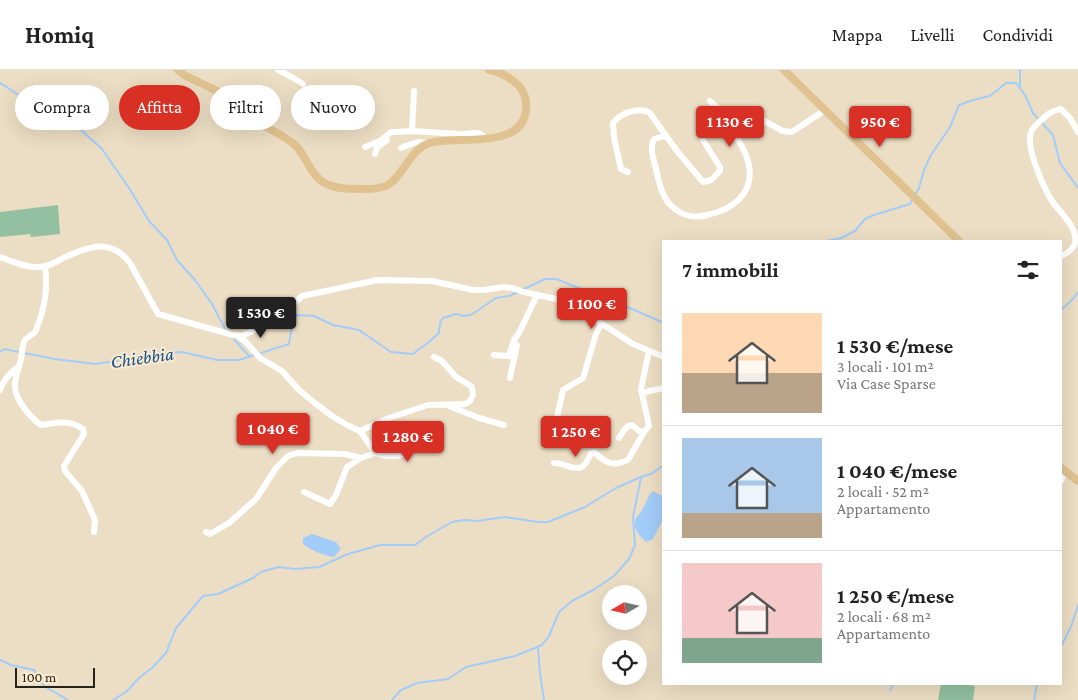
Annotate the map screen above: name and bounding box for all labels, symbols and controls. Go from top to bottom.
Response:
text: Homiq [25,21,94,48]
text: Mappa [832,25,883,45]
text: Livelli [911,25,954,45]
text: Condividi [982,25,1053,45]
chip: Compra [15,85,109,130]
chip: Affitta [119,85,200,130]
chip: Filtri [210,85,281,130]
chip: Nuovo [291,85,375,130]
pin: 1 130 € [684,106,776,148]
pin: 950 € [845,106,915,148]
text: 1 130 € [707,113,753,130]
text: 950 € [860,113,900,130]
icon: filters [1014,256,1042,284]
text: 7 immobili [682,258,779,282]
pin: 1 100 € [546,288,638,330]
text: 1 100 € [568,295,616,312]
pin: 1 530 € [215,296,307,339]
text: 1 530 € [237,304,285,321]
icon: home [722,333,782,393]
text: 1 530 €/mese [837,334,953,358]
water label: Chiebbia [109,343,175,372]
text: 3 locali · 101 m² [837,358,934,375]
text: Via Case Sparse [837,375,936,392]
pin: 1 040 € [227,412,319,455]
pin: 1 250 € [530,416,622,458]
text: 1 040 € [248,420,298,437]
pin: 1 280 € [362,420,454,463]
text: 1 250 € [552,423,600,440]
text: 1 280 € [383,428,433,445]
icon: home [722,458,782,518]
text: 1 040 €/mese [837,459,957,483]
text: 2 locali · 52 m² [837,483,929,500]
text: Appartamento [837,500,930,517]
icon: home [722,583,782,643]
text: 1 250 €/mese [837,584,954,608]
north arrow [602,585,648,630]
map controls [602,585,647,685]
text: 2 locali · 68 m² [837,608,931,625]
text: Appartamento [837,625,930,642]
button: locate [602,640,647,685]
scale bar [15,665,95,688]
text: 100 m [22,669,56,685]

